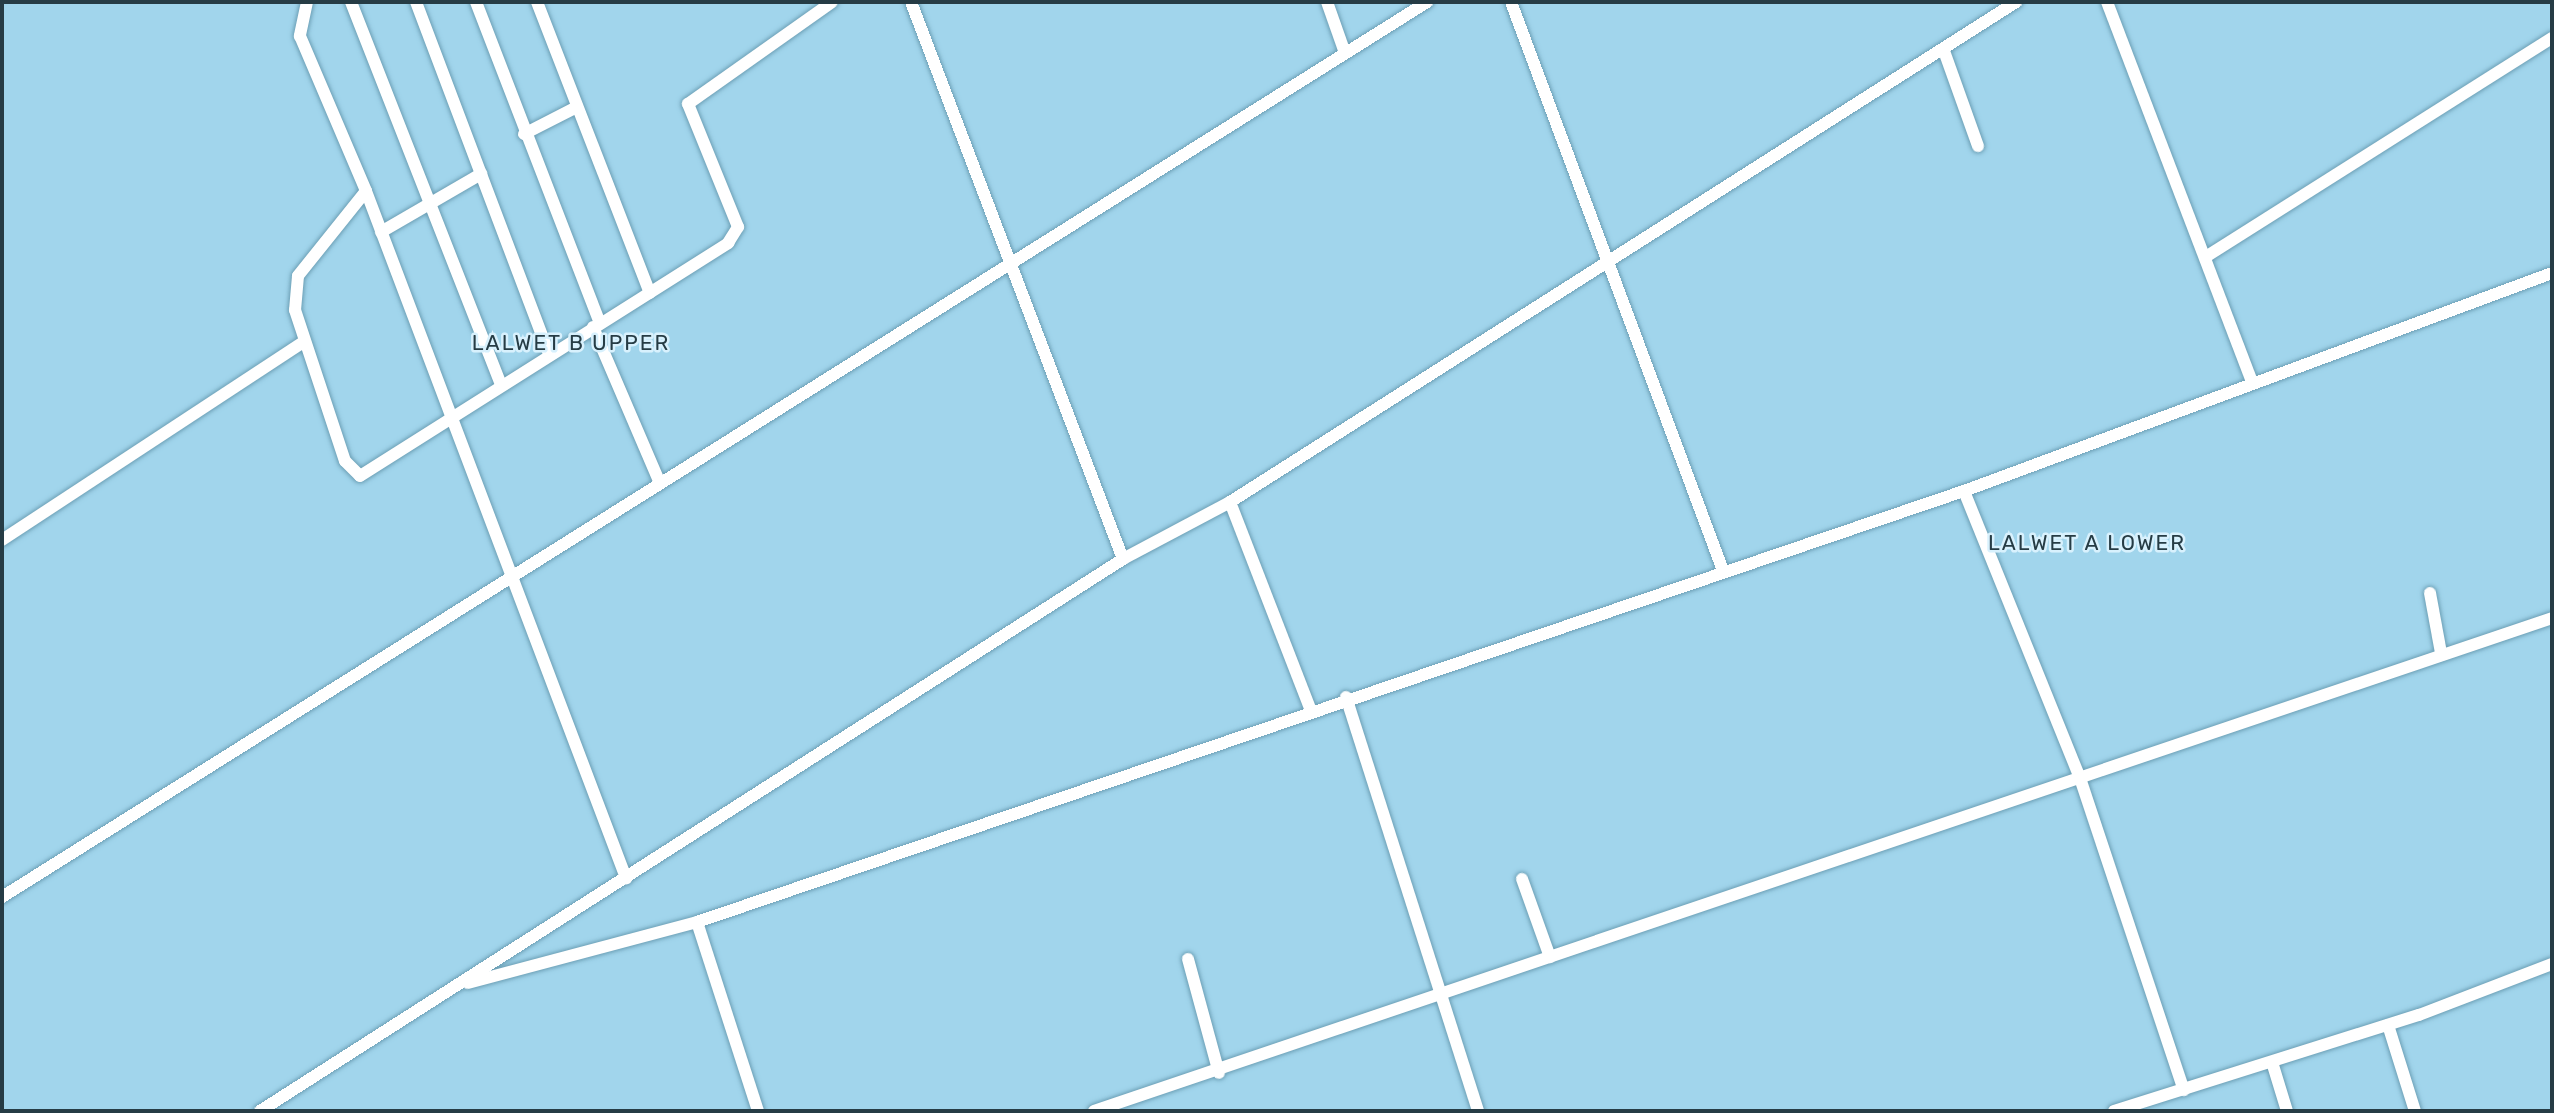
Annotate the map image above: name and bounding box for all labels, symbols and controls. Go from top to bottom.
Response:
district label: LALWET B UPPER [473,330,669,356]
district label: LALWET A LOWER [1989,530,2185,556]

